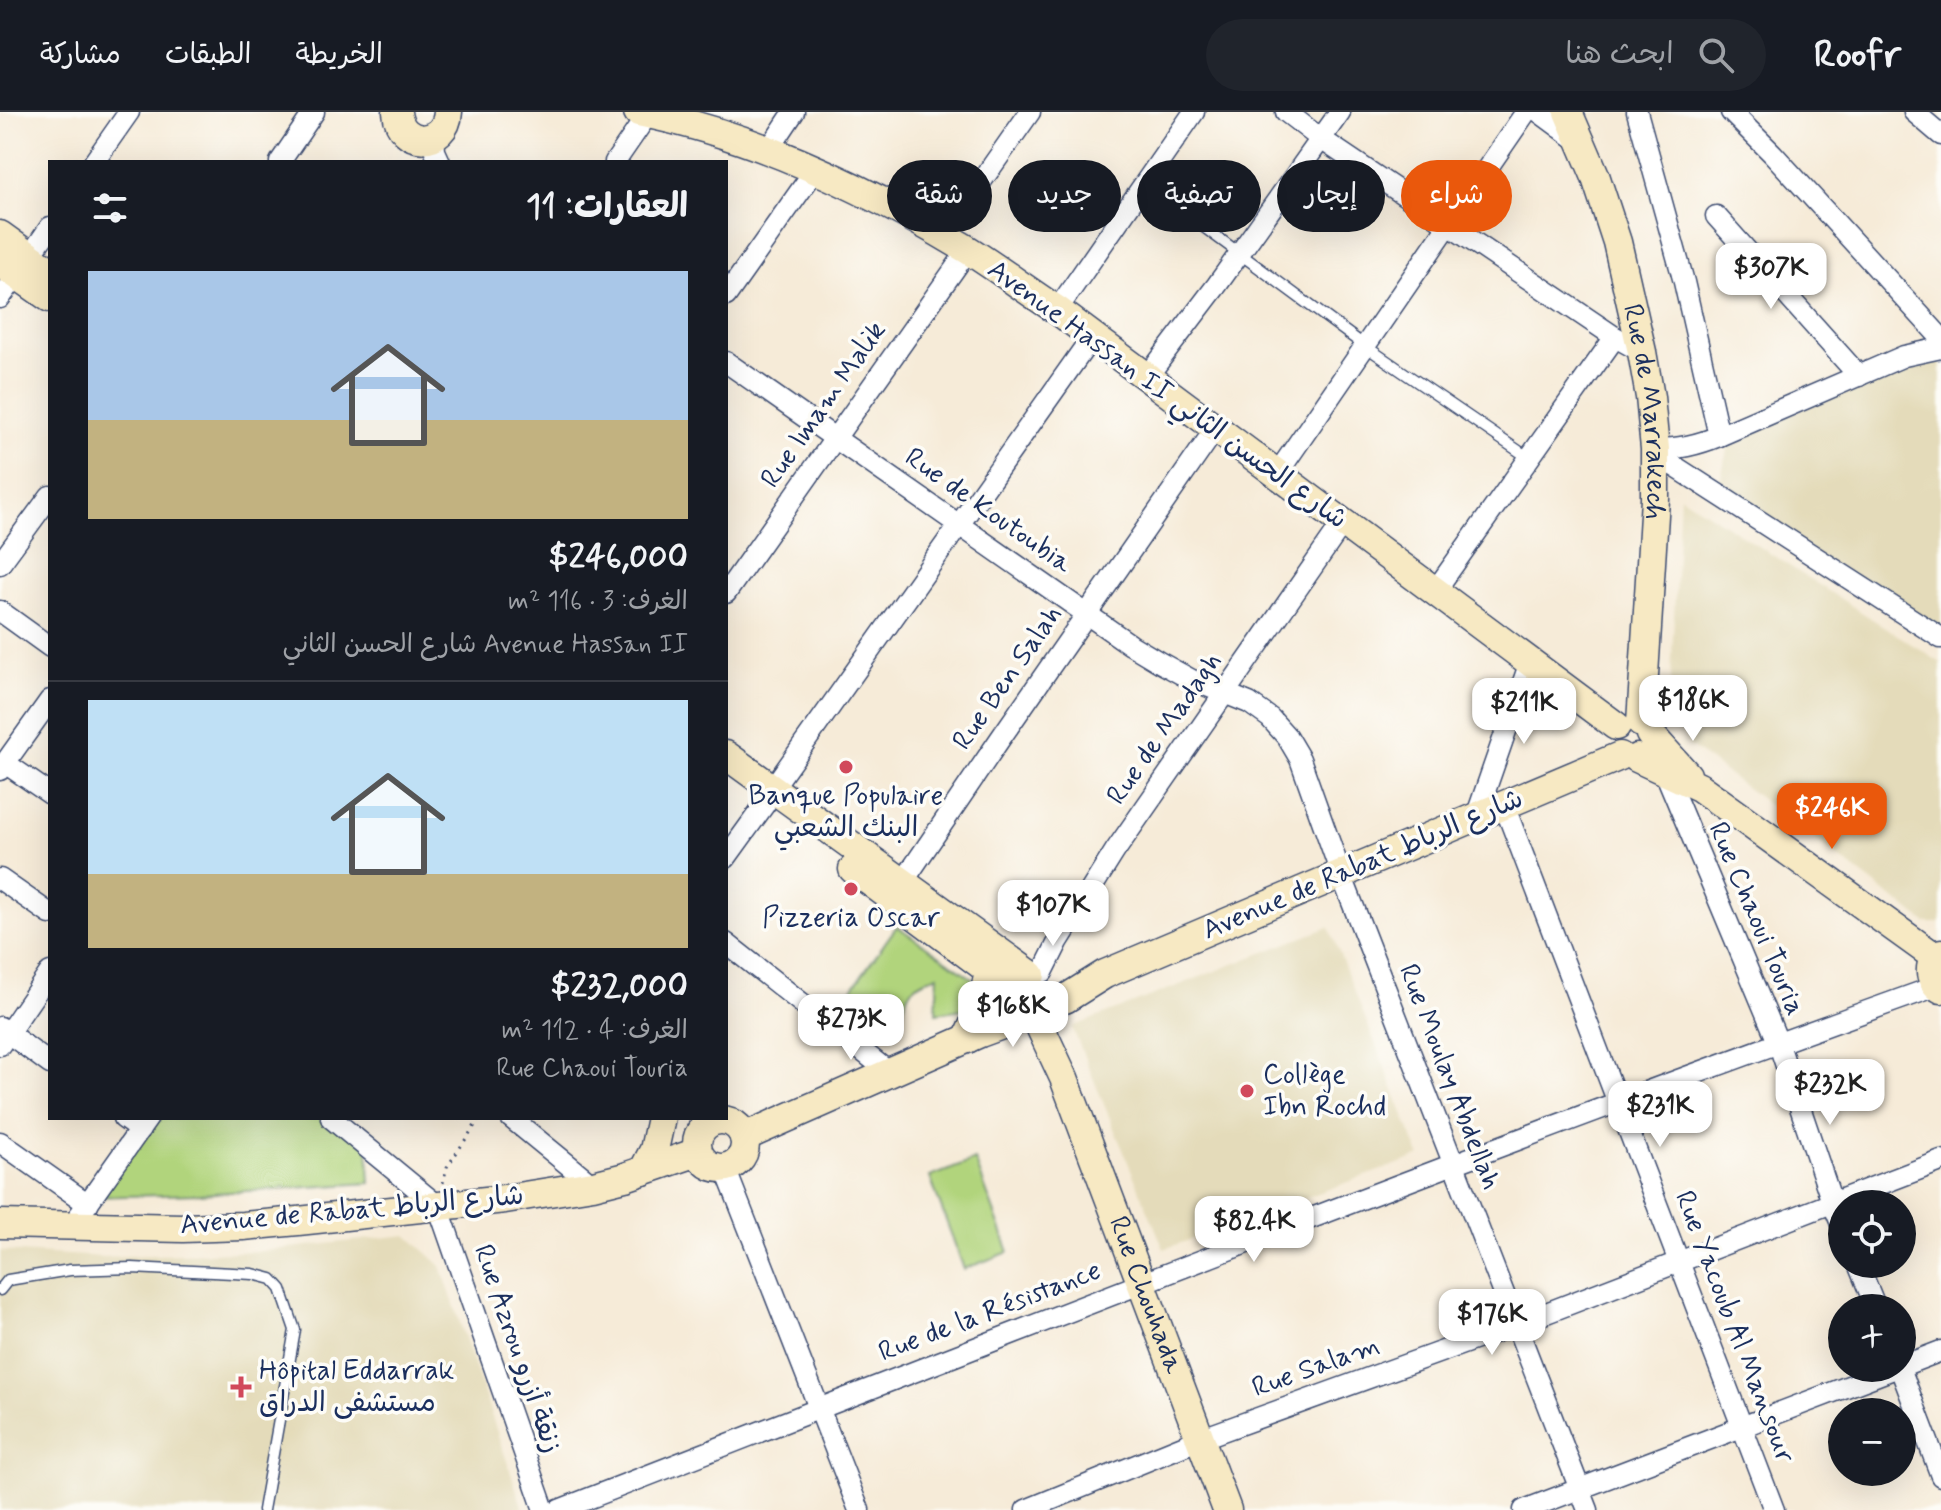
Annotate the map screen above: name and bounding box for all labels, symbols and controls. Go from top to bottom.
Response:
search box [1206,19,1766,91]
text: Roofr [1814,31,1901,80]
icon: search [1694,33,1738,77]
text: ابحث هنا [1565,35,1674,74]
text: مشاركة [40,37,121,74]
text: الطبقات [165,37,251,74]
text: الخريطة [295,37,383,74]
chip: شقة [887,160,992,232]
chip: جديد [1008,160,1121,232]
chip: تصفية [1137,160,1261,232]
chip: إيجار [1277,160,1385,232]
chip: شراء [1401,160,1512,232]
text: العقارات: 11 [526,185,688,230]
icon: filters [88,186,132,230]
pin: $307K [1715,243,1827,311]
street label: Avenue Hassan II شارع الحسن الثاني [977,252,1354,542]
text: $307K [1734,252,1808,286]
street label: Rue de Marrakech [1613,300,1674,521]
street label: Rue Imam Malik [753,314,895,496]
icon: home [316,323,460,467]
street label: Rue de Koutoubia [897,440,1079,583]
text: $246,000 [548,535,688,580]
text: الغرف: 3 · 116 m² [508,585,688,619]
street label: Rue Ben Salah [944,598,1072,758]
text: Avenue Hassan II شارع الحسن الثاني [283,628,688,662]
street label: Rue de Madagh [1099,645,1231,813]
pin: $186K [1637,675,1749,743]
pin: $211K [1468,678,1580,746]
text: $186K [1657,684,1729,718]
text: $211K [1490,687,1558,721]
icon: home [316,752,460,896]
marker: Banque Populaire البنك الشعبي [837,758,855,776]
place label: Banque Populaire البنك الشعبي [749,778,943,851]
street label: Avenue de Rabat شارع الرباط [1197,781,1529,949]
pin: $246K [1776,783,1888,851]
text: $246K [1795,792,1869,826]
street label: Rue Chaoui Touria [1699,817,1813,1021]
marker: Pizzeria Oscar [842,880,860,898]
pin: $107K [997,880,1109,948]
text: $107K [1016,889,1090,923]
place label: Pizzeria Oscar [762,900,941,937]
street label: Rue Moulay Abdellah [1389,959,1509,1195]
text: $232,000 [550,964,688,1009]
pin: $168K [957,981,1069,1049]
text: $168K [976,990,1050,1024]
pin: $273K [795,994,907,1062]
text: $273K [816,1003,886,1037]
text: الغرف: 4 · 112 m² [501,1014,688,1048]
text: Rue Chaoui Touria [496,1052,688,1086]
place label: Collège Ibn Rochd [1263,1057,1386,1126]
pin: $232K [1774,1059,1886,1127]
text: $232K [1794,1068,1866,1102]
pin: $231K [1604,1081,1716,1149]
marker: Collège Ibn Rochd [1238,1082,1256,1100]
text: $231K [1626,1090,1694,1124]
street label: Avenue de Rabat شارع الرباط [179,1178,525,1244]
street label: Rue Yacoub Al Mansour [1665,1186,1803,1469]
map controls [1828,1190,1916,1486]
button: locate [1828,1190,1916,1278]
pin: $82.4K [1189,1196,1319,1264]
text: $82.4K [1213,1205,1295,1239]
street label: Rue Chouhada [1099,1211,1192,1379]
street label: Rue Azrou زنقة أزرو [464,1240,570,1458]
street label: Rue de la Résistance [873,1253,1107,1371]
pin: $176K [1436,1289,1548,1357]
button: + [1828,1294,1916,1382]
text: $176K [1457,1298,1527,1332]
street label: Rue Salam [1247,1327,1385,1407]
place label: Hôpital Eddarrak مستشفى الدراق [259,1353,455,1422]
marker: Hôpital Eddarrak مستشفى الدراق [230,1376,252,1398]
button: − [1828,1398,1916,1486]

